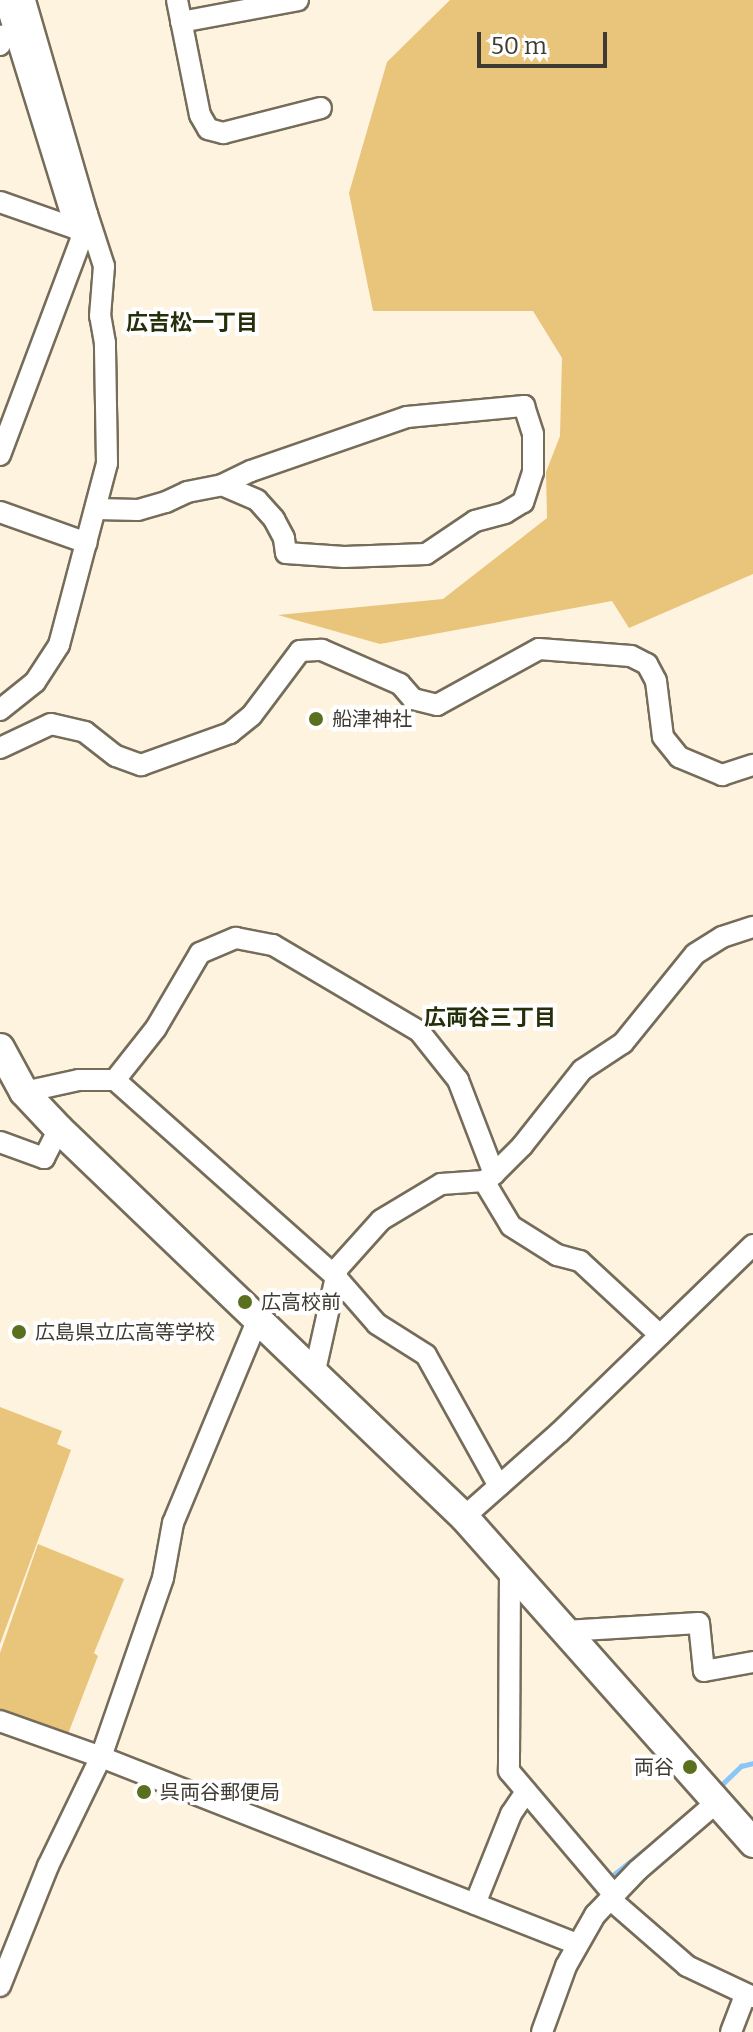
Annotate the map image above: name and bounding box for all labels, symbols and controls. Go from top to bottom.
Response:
scale bar [481,16,611,66]
text: 50 m [491,32,547,60]
district label: 広吉松一丁目 [126,310,258,336]
place label: 船津神社 [332,707,412,731]
marker: 船津神社 [307,710,325,728]
district label: 広両谷三丁目 [424,1005,556,1031]
place label: 広高校前 [261,1290,341,1314]
marker: 広高校前 [236,1293,254,1311]
place label: 広島県立広高等学校 [35,1320,215,1344]
marker: 広島県立広高等学校 [10,1323,28,1341]
place label: 両谷 [634,1755,674,1779]
marker: 両谷 [681,1758,699,1776]
place label: 呉両谷郵便局 [160,1780,280,1804]
marker: 呉両谷郵便局 [135,1783,153,1801]

